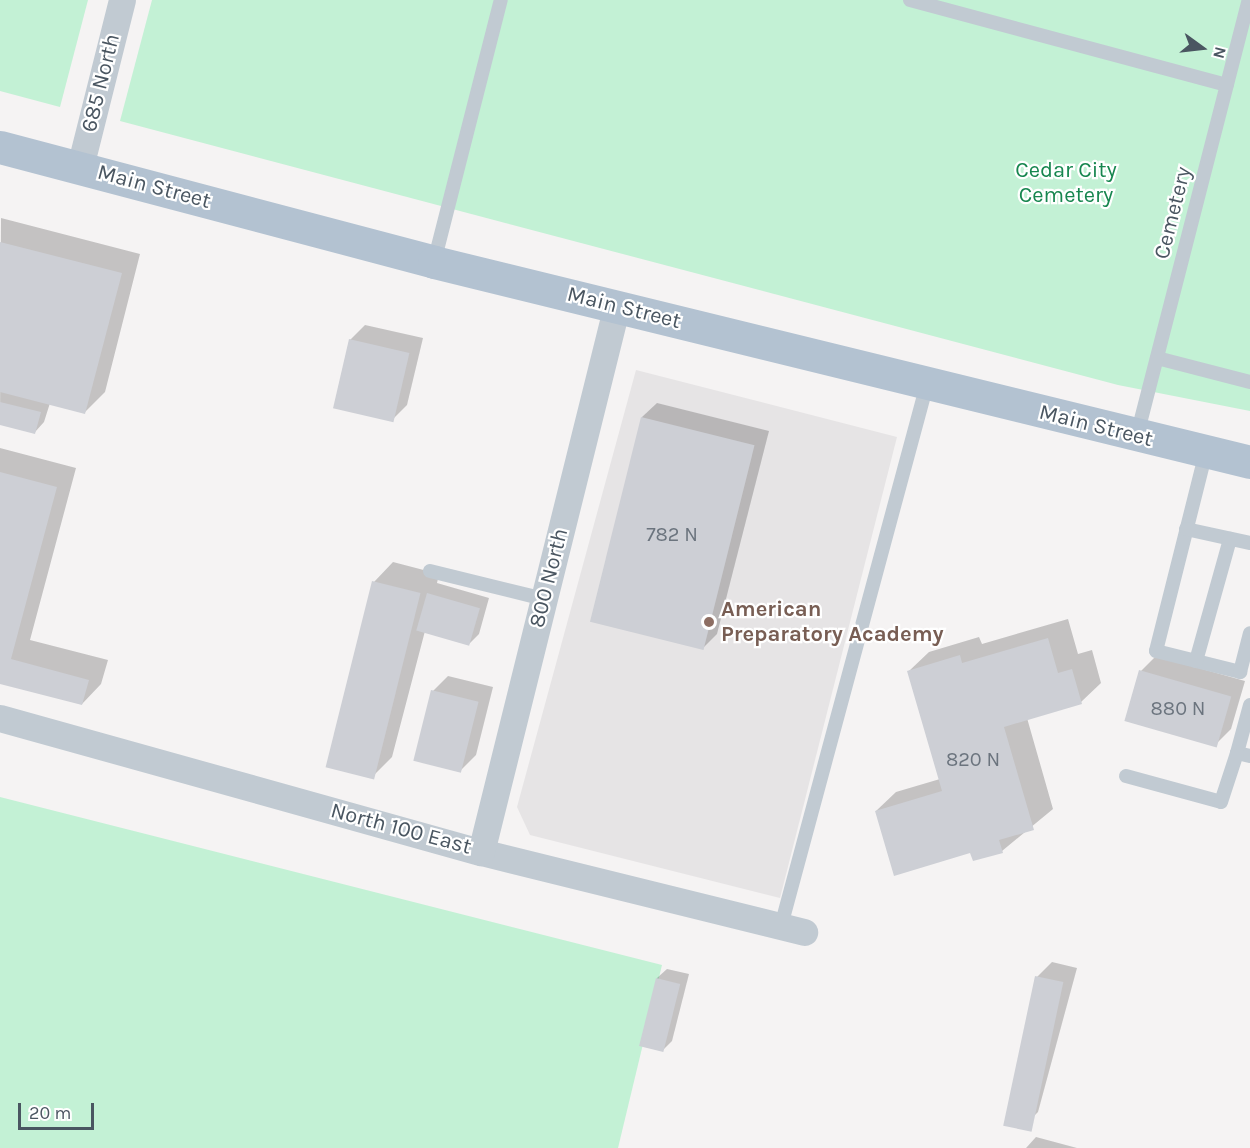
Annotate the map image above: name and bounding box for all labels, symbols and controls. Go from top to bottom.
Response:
north arrow [1172,18,1232,78]
street label: 685 North [76,31,126,135]
text: N [1209,45,1231,61]
park label: Cedar City Cemetery [1015,157,1117,208]
street label: Main Street [94,159,214,215]
street label: Cemetery [1149,164,1197,262]
street label: Main Street [564,281,684,335]
street label: Main Street [1036,399,1156,453]
house number: 782 N [646,522,698,546]
street label: 800 North [524,526,574,630]
place label: American Preparatory Academy [721,596,944,648]
marker: American Preparatory Academy [702,615,716,629]
house number: 880 N [1151,696,1205,720]
house number: 820 N [946,747,1000,771]
street label: North 100 East [328,798,474,860]
scale bar [21,1091,98,1129]
text: 20 m [29,1102,71,1124]

